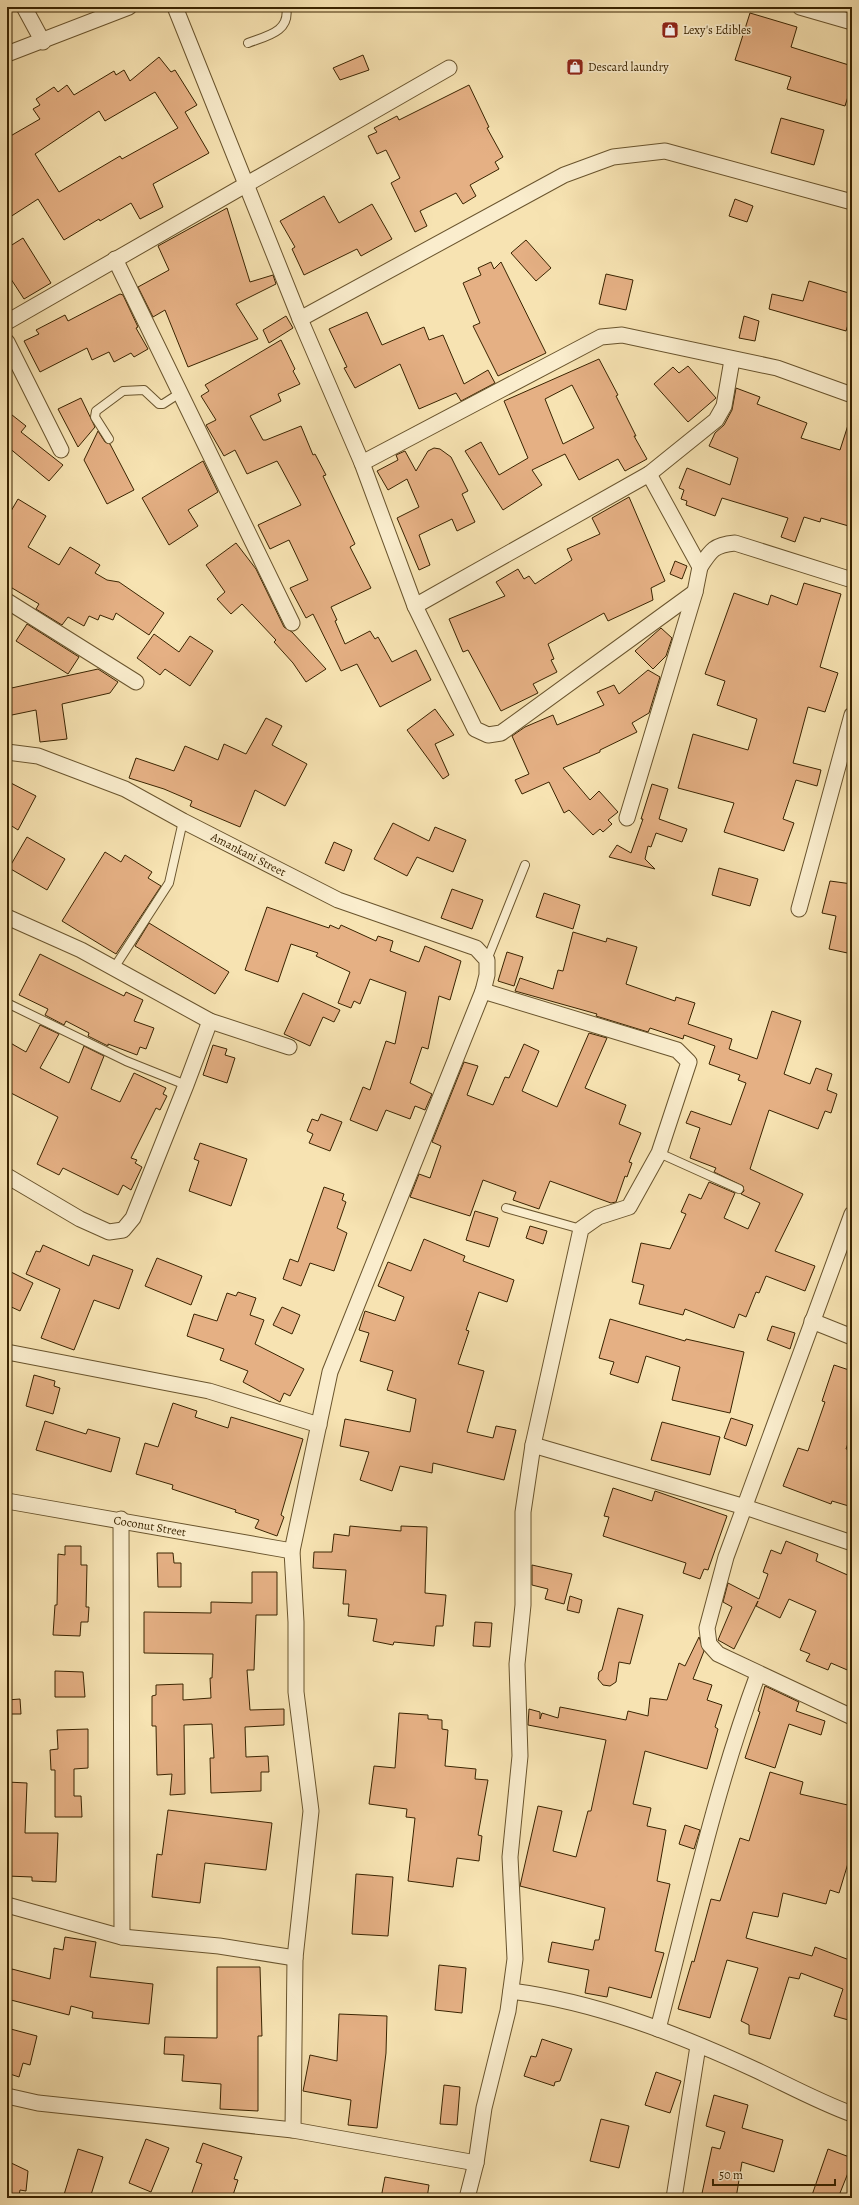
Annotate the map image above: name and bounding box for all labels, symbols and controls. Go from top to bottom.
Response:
shop icon: Lexy's Edibles [660,20,680,40]
place label: Lexy's Edibles [683,22,751,38]
shop icon: Descard laundry [565,57,585,77]
place label: Descard laundry [588,59,669,75]
street label: Amankani Street [207,828,289,880]
street label: Coconut Street [112,1512,187,1540]
scale bar [713,2161,835,2187]
text: 50 m [719,2167,743,2183]

